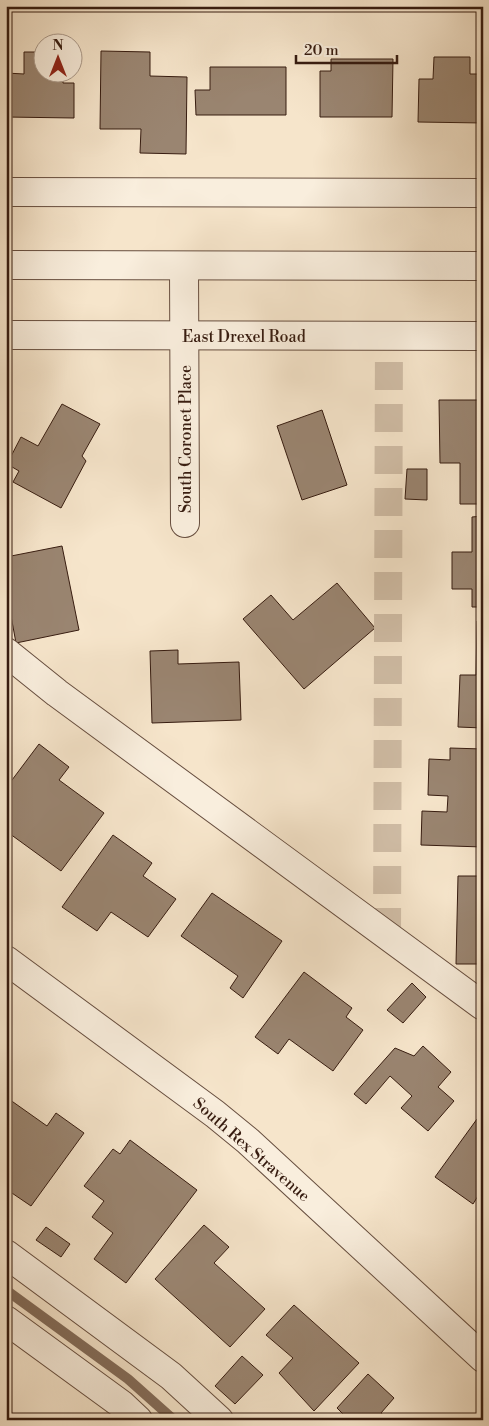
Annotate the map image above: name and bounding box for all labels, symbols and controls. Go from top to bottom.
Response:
north arrow [32,32,82,82]
scale bar [296,32,398,64]
text: N [52,37,64,55]
text: 20 m [304,41,339,60]
street label: East Drexel Road [182,327,306,347]
street label: South Coronet Place [176,365,196,513]
street label: South Rex Stravenue [189,1093,314,1206]

